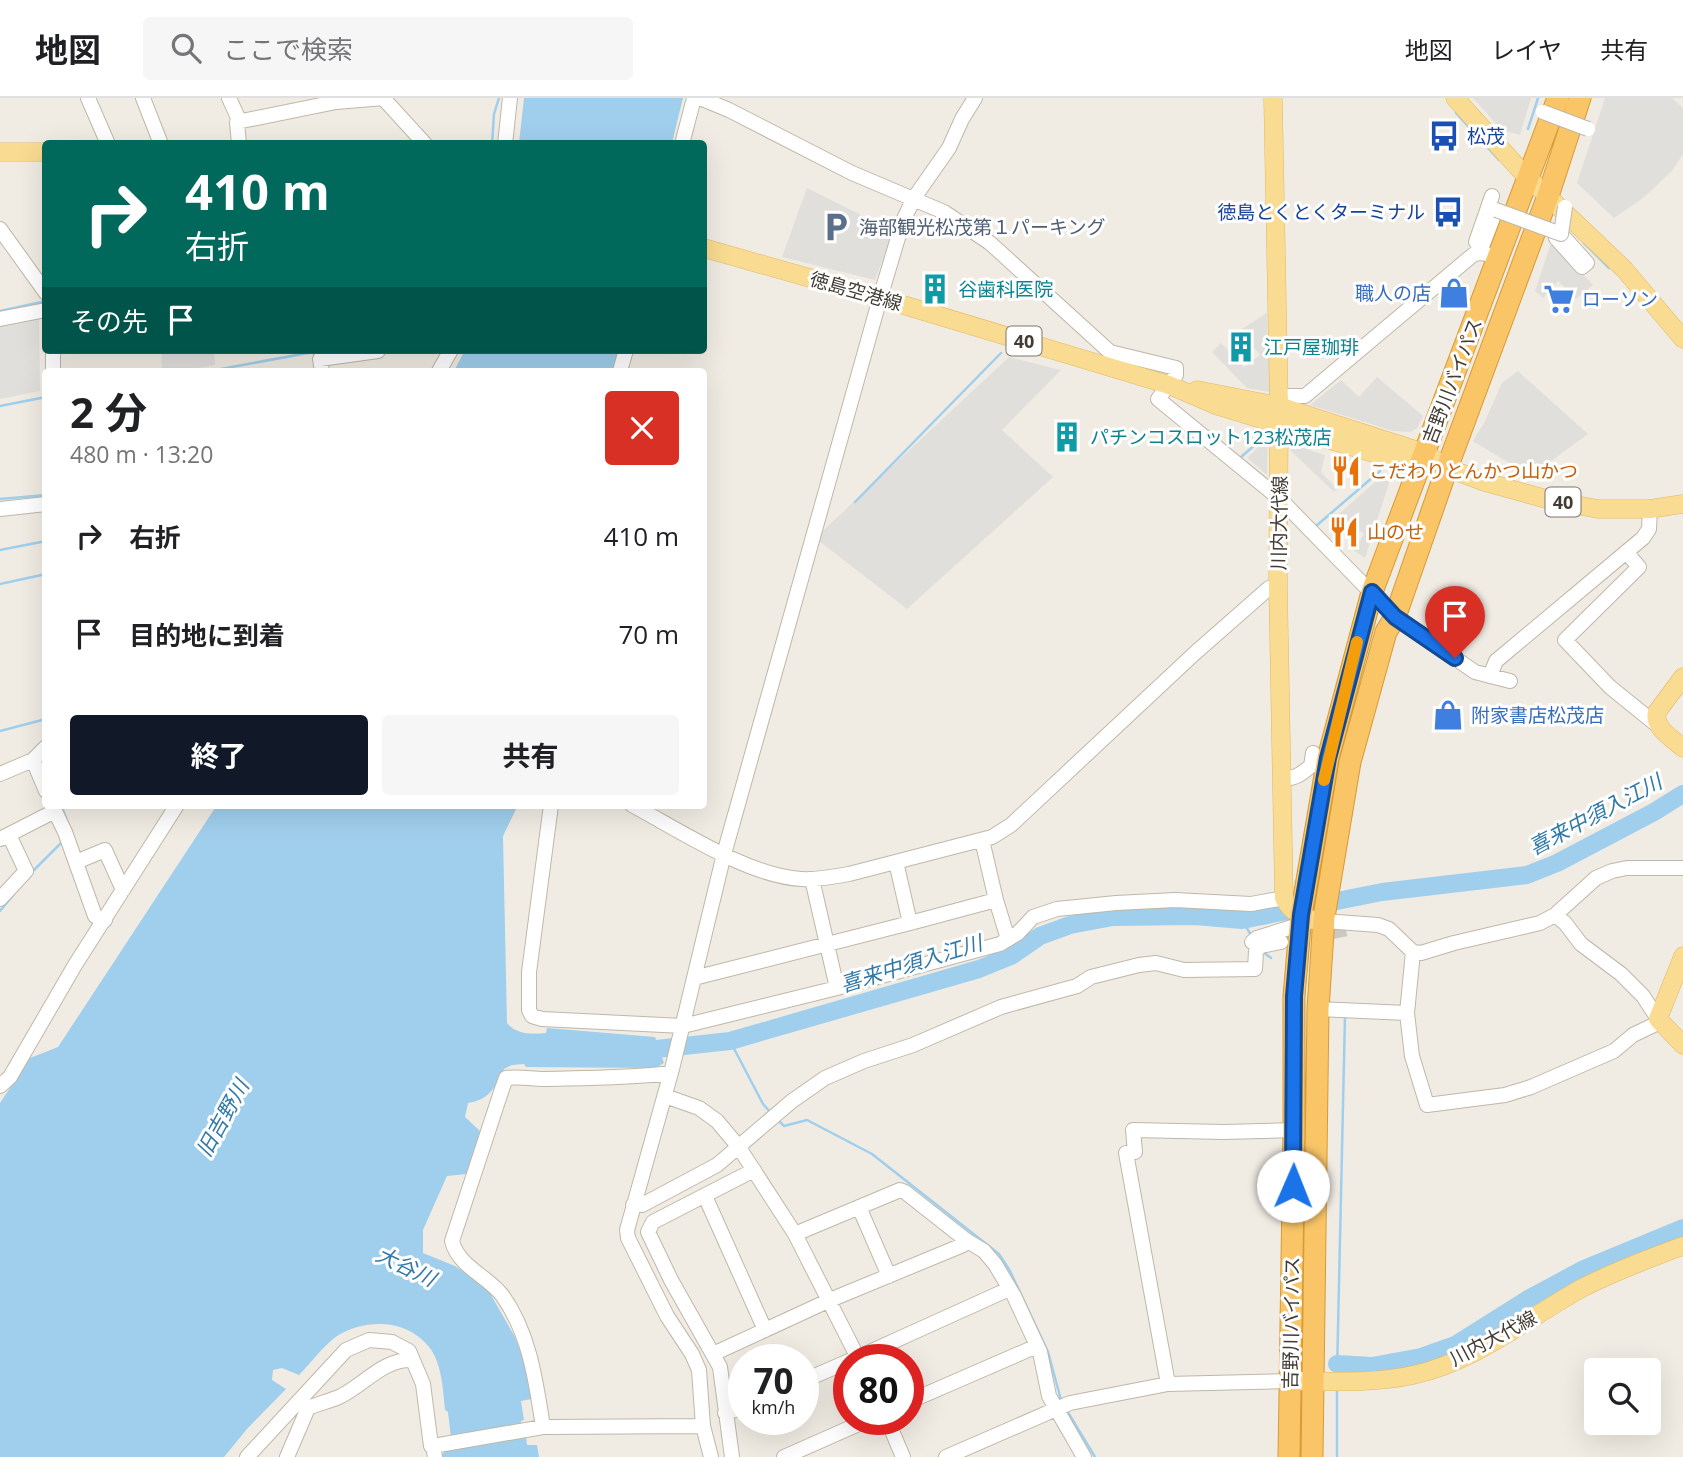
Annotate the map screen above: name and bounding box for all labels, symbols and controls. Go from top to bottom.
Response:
search box [143,17,633,80]
text: 地図 [35,27,101,72]
icon: search [167,29,205,67]
text: ここで検索 [223,31,353,67]
text: 地図 [1405,33,1453,66]
text: レイヤ [1491,33,1562,66]
text: 共有 [1600,33,1648,66]
bus stop icon: 松茂 [1427,119,1461,153]
place label: 松茂 [1467,123,1505,149]
text: 410 m [185,158,330,224]
icon: right [70,168,161,259]
bus stop icon: 徳島とくとくターミナル [1431,195,1465,229]
place label: 徳島とくとくターミナル [1217,199,1425,225]
parking icon: 海部観光松茂第１パーキング [819,210,853,244]
place label: 海部観光松茂第１パーキング [859,214,1105,240]
text: 右折 [185,224,249,267]
street label: 徳島空港線 [807,265,905,317]
building icon: 谷歯科医院 [918,272,952,306]
place label: 谷歯科医院 [958,276,1053,302]
shop icon: 職人の店 [1437,276,1471,310]
place label: 職人の店 [1355,280,1431,306]
supermarket icon: ローソン [1542,282,1576,316]
place label: ローソン [1582,286,1658,312]
icon: arrive [162,301,200,339]
text: その先 [70,303,148,339]
street label: 吉野川バイパス [1416,314,1488,448]
road number: 40 [1006,327,1042,356]
building icon: 江戸屋珈琲 [1224,330,1258,364]
place label: 江戸屋珈琲 [1264,334,1359,360]
text: 2 分 [70,383,147,440]
button: close [605,391,679,465]
building icon: パチンコスロット123松茂店 [1050,420,1084,454]
place label: パチンコスロット123松茂店 [1090,424,1332,450]
text: 480 m · 13:20 [70,438,213,470]
restaurant icon: こだわりとんかつ山かつ [1329,454,1363,488]
place label: こだわりとんかつ山かつ [1369,458,1578,484]
street label: 川内大代線 [1265,475,1293,571]
road number: 40 [1546,488,1580,516]
restaurant icon: 山のせ [1327,515,1361,549]
icon: right [70,517,108,555]
text: 410 m [604,518,679,554]
text: 右折 [129,519,181,555]
place label: 山のせ [1367,519,1424,545]
pin [1425,586,1485,658]
icon: arrive [1436,597,1474,635]
icon: arrive [70,615,108,653]
text: 70 m [618,616,679,652]
text: 目的地に到着 [129,617,285,653]
shop icon: 附家書店松茂店 [1431,698,1465,732]
place label: 附家書店松茂店 [1471,702,1604,728]
button: 終了 [70,715,368,795]
button: 共有 [382,715,679,795]
water label: 喜来中須入江川 [1524,766,1668,861]
water label: 喜来中須入江川 [837,928,987,998]
water label: 旧吉野川 [189,1073,256,1162]
position arrow [1256,1149,1330,1223]
water label: 大谷川 [372,1240,442,1293]
street label: 吉野川バイパス [1277,1256,1305,1390]
street label: 川内大代線 [1445,1304,1541,1372]
speed limit sign: 80 [833,1344,924,1435]
text: 70 [753,1357,794,1404]
map controls [1584,1358,1661,1435]
button: search [1584,1358,1661,1435]
text: km/h [752,1395,795,1419]

